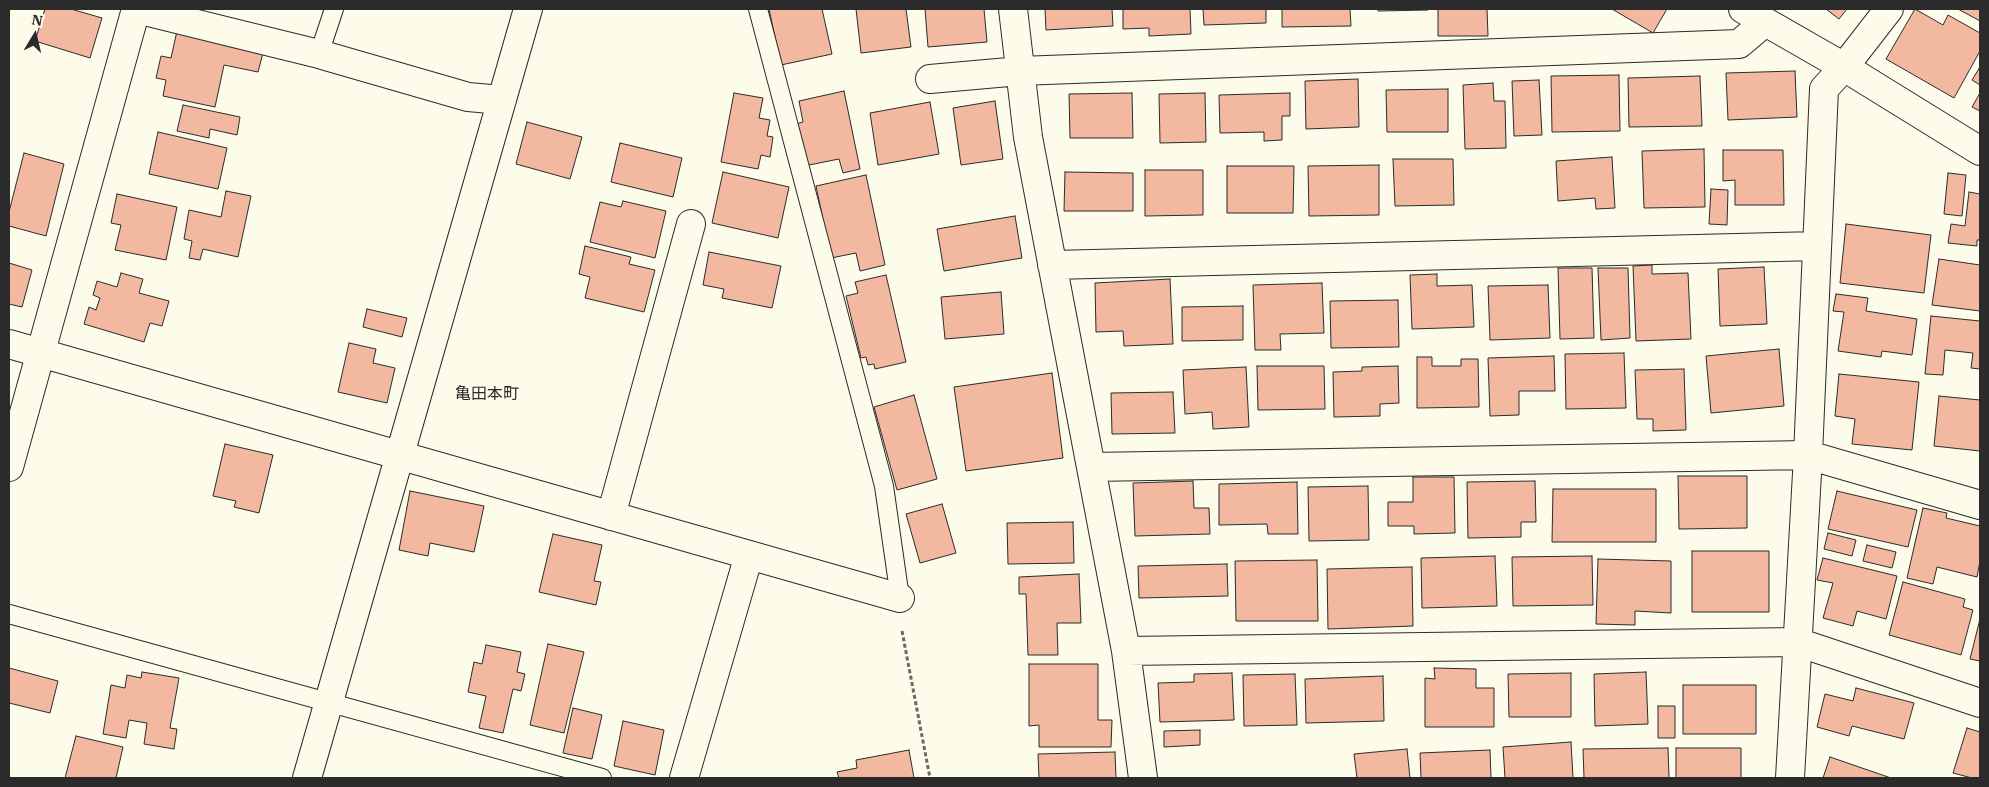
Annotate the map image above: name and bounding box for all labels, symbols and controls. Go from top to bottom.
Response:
north arrow [10,10,60,60]
text: N [30,10,44,30]
district label: 亀田本町 [455,384,519,404]

